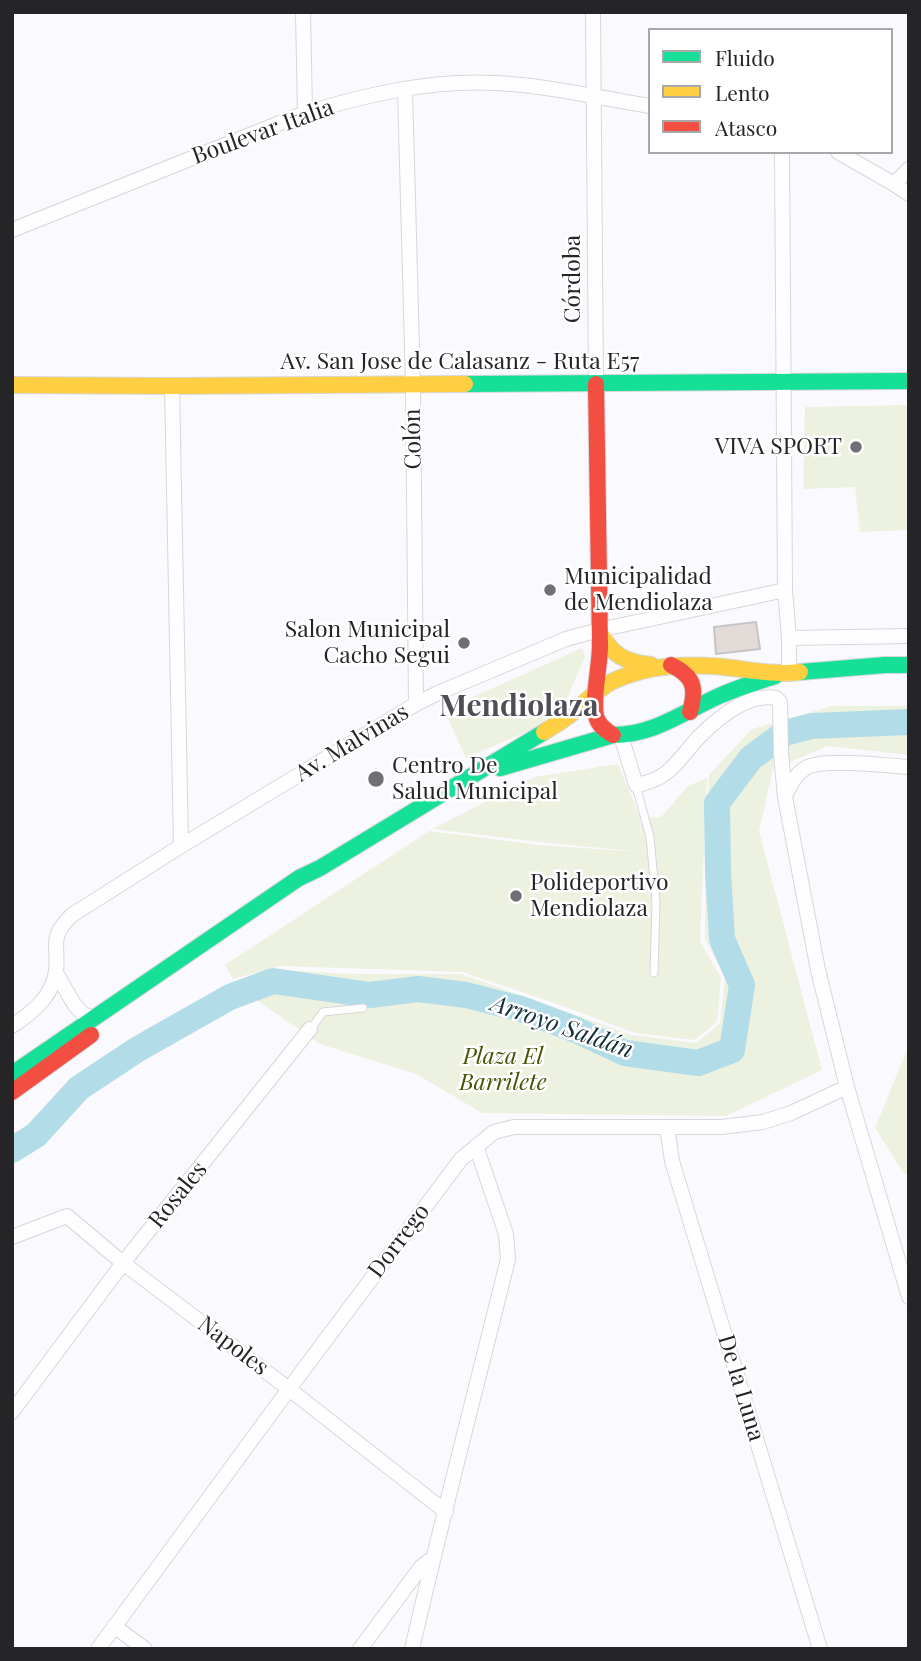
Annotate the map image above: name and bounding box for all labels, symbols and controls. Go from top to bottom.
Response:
legend [648,28,893,154]
text: Fluido [715,43,775,71]
text: Lento [715,78,769,106]
street label: Boulevar Italia [188,94,338,170]
text: Atasco [715,113,777,141]
street label: Córdoba [559,235,587,323]
street label: Av. San Jose de Calasanz - Ruta E57 [281,348,639,376]
street label: Colón [399,408,427,470]
place label: VIVA SPORT [715,433,842,461]
marker: VIVA SPORT [848,439,864,455]
place label: Municipalidad de Mendiolaza [564,563,713,617]
marker: Municipalidad de Mendiolaza [542,582,558,598]
place label: Salon Municipal Cacho Segui [285,616,450,670]
marker: Salon Municipal Cacho Segui [456,635,472,651]
district label: Mendiolaza [439,689,599,725]
street label: Av. Malvinas [290,698,414,788]
place label: Centro De Salud Municipal [392,752,558,806]
marker: Centro De Salud Municipal [366,769,386,789]
place label: Polideportivo Mendiolaza [530,869,669,923]
marker: Polideportivo Mendiolaza [508,888,524,904]
water label: Arroyo Saldán [487,989,637,1065]
park label: Plaza El Barrilete [459,1043,547,1097]
street label: Rosales [143,1156,213,1234]
street label: Dorrego [362,1199,436,1283]
street label: Napoles [192,1311,274,1381]
street label: De la Luna [712,1331,770,1445]

